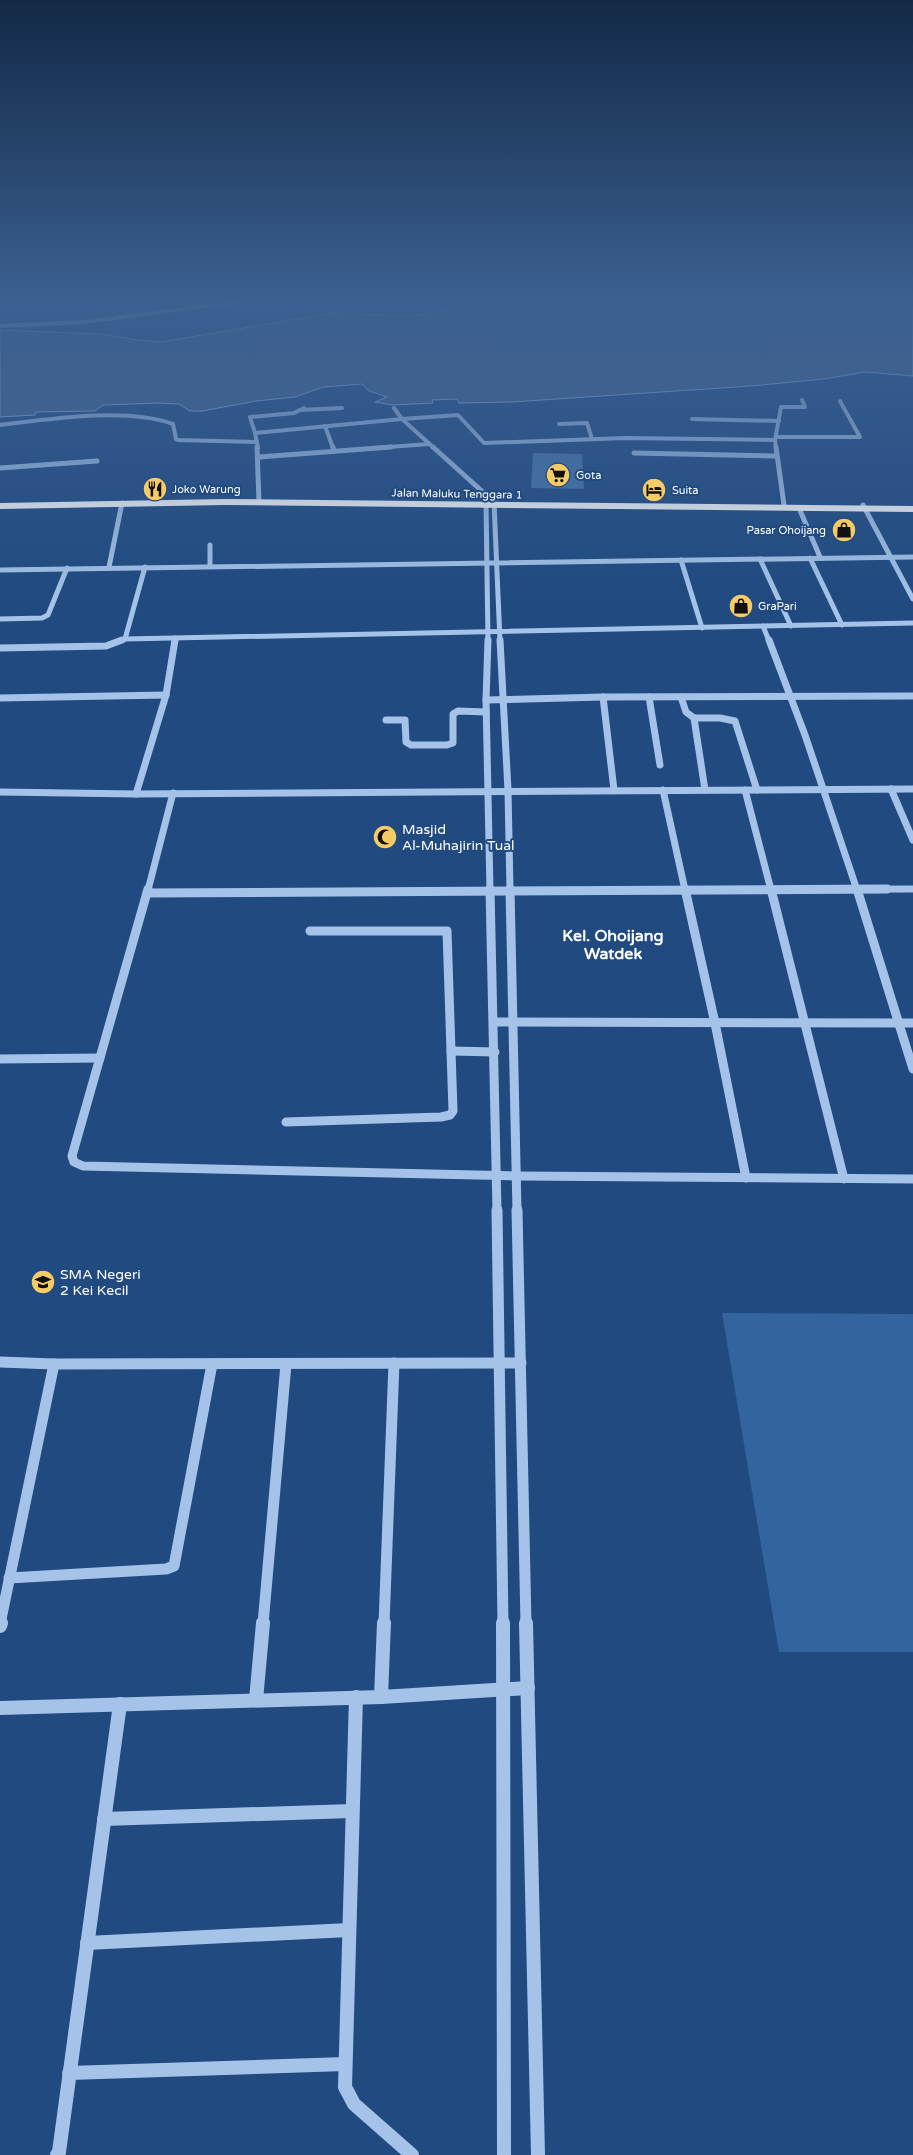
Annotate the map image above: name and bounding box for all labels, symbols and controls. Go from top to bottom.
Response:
supermarket icon: Gota [545,462,571,488]
place label: Gota [576,469,601,482]
restaurant icon: Joko Warung [142,476,168,502]
hotel icon: Suita [641,477,667,503]
place label: Joko Warung [172,483,241,496]
place label: Suita [672,484,699,497]
street label: Jalan Maluku Tenggara 1 [392,486,522,502]
shop icon: Pasar Ohoijang [831,517,857,543]
place label: Pasar Ohoijang [747,524,826,537]
shop icon: GraPari [728,593,754,619]
place label: GraPari [758,600,797,613]
place label: Masjid Al-Muhajirin Tual [402,821,515,854]
mosque icon: Masjid Al-Muhajirin Tual [372,824,398,850]
district label: Kel. Ohoijang Watdek [562,926,664,964]
place label: SMA Negeri 2 Kei Kecil [60,1266,141,1299]
school or university icon: SMA Negeri 2 Kei Kecil [30,1269,56,1295]

